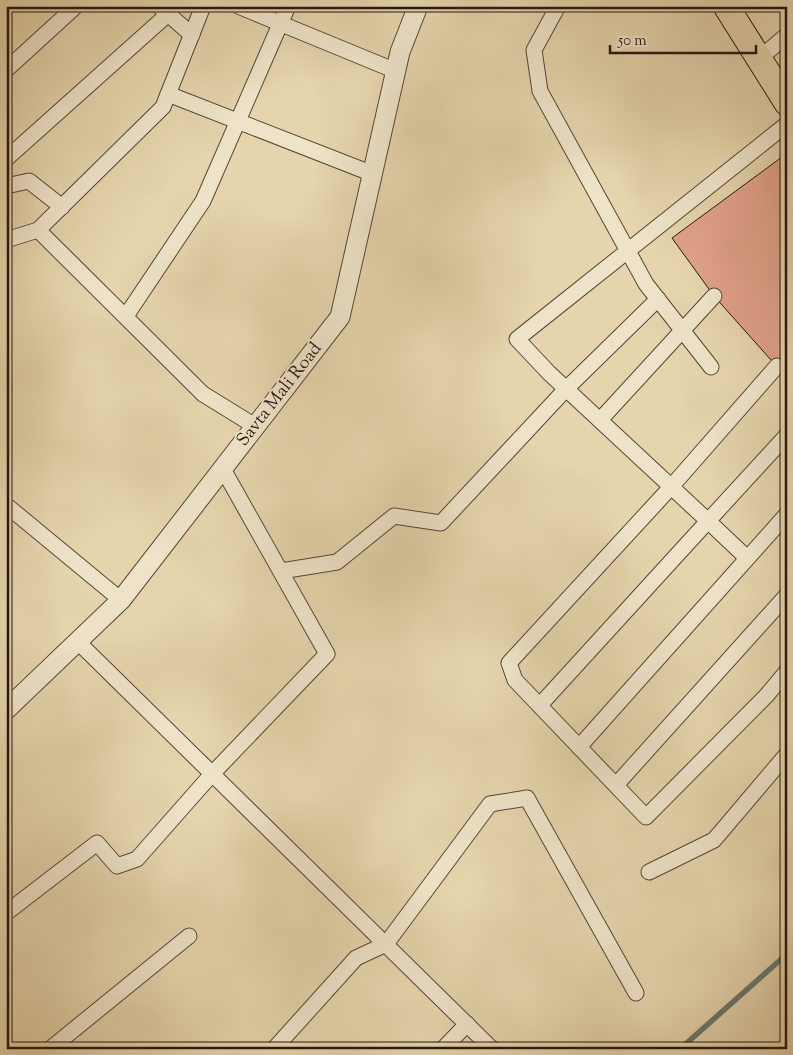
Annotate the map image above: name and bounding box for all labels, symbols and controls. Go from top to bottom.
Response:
scale bar [610,22,757,54]
text: 50 m [617,31,647,52]
street label: Savta Mali Road [231,337,329,453]

